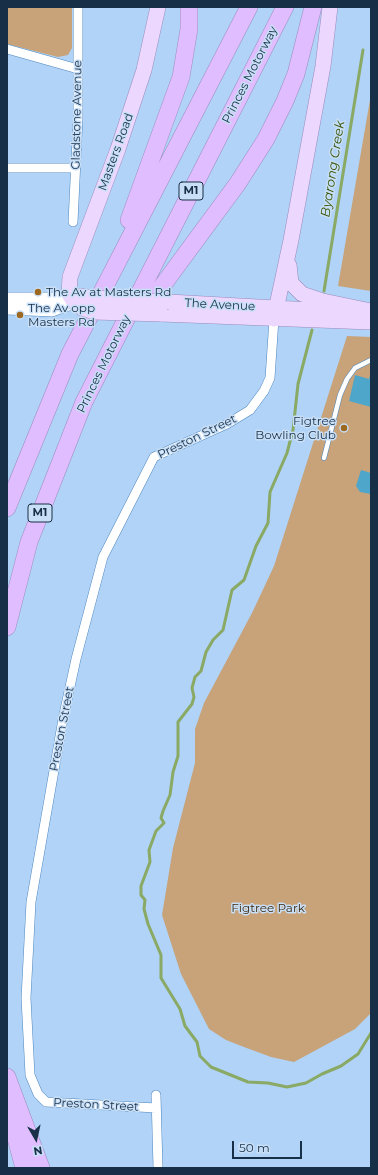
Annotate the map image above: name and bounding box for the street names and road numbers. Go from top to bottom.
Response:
street label: Princes Motorway [219,24,281,126]
street label: Gladstone Avenue [69,60,85,170]
street label: Masters Road [95,111,137,193]
road number: M1 [179,182,203,200]
street label: The Avenue [184,296,256,314]
street label: Princes Motorway [74,313,134,415]
street label: Preston Street [155,412,239,462]
road number: M1 [28,504,52,522]
street label: Preston Street [47,686,77,772]
street label: Preston Street [53,1096,139,1114]

